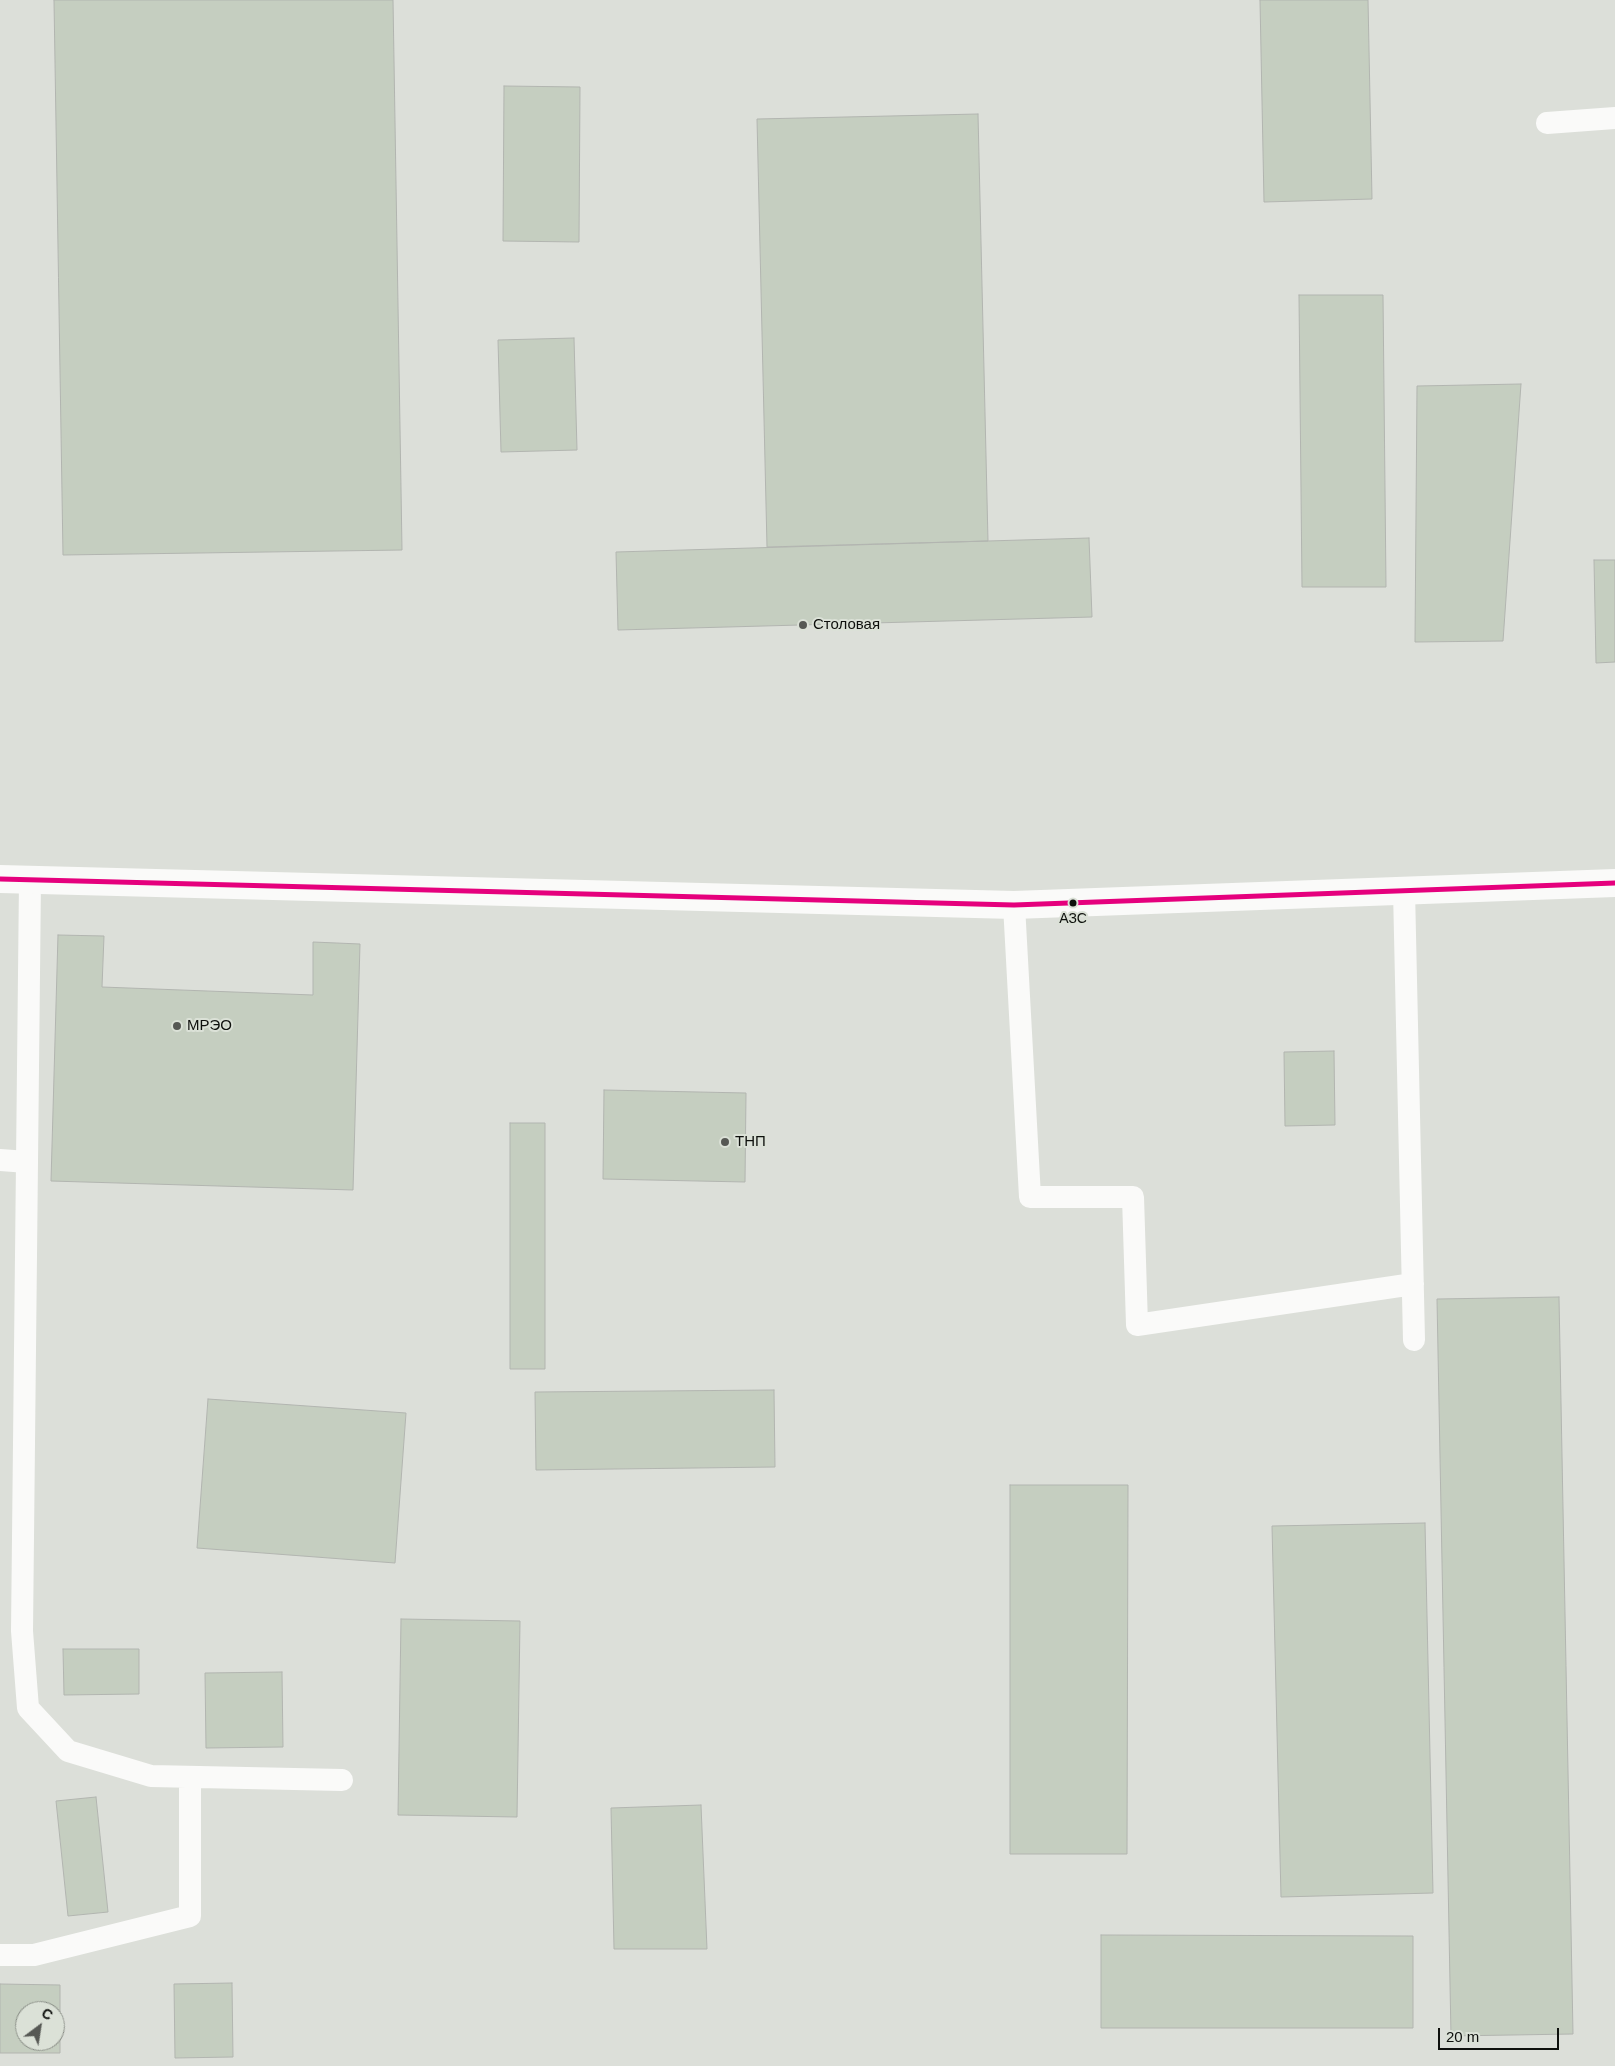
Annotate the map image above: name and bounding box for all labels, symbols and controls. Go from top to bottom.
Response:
place label: Столовая [813,616,880,634]
marker: Столовая [797,619,809,631]
marker: АЗС [1068,898,1078,908]
place label: АЗС [1059,911,1087,927]
place label: МРЭО [187,1017,232,1035]
marker: МРЭО [171,1020,183,1032]
place label: ТНП [735,1133,766,1151]
marker: ТНП [719,1136,731,1148]
north arrow [15,2001,65,2051]
text: С [39,2005,56,2023]
scale bar [1440,2018,1561,2050]
text: 20 m [1446,2028,1479,2045]

